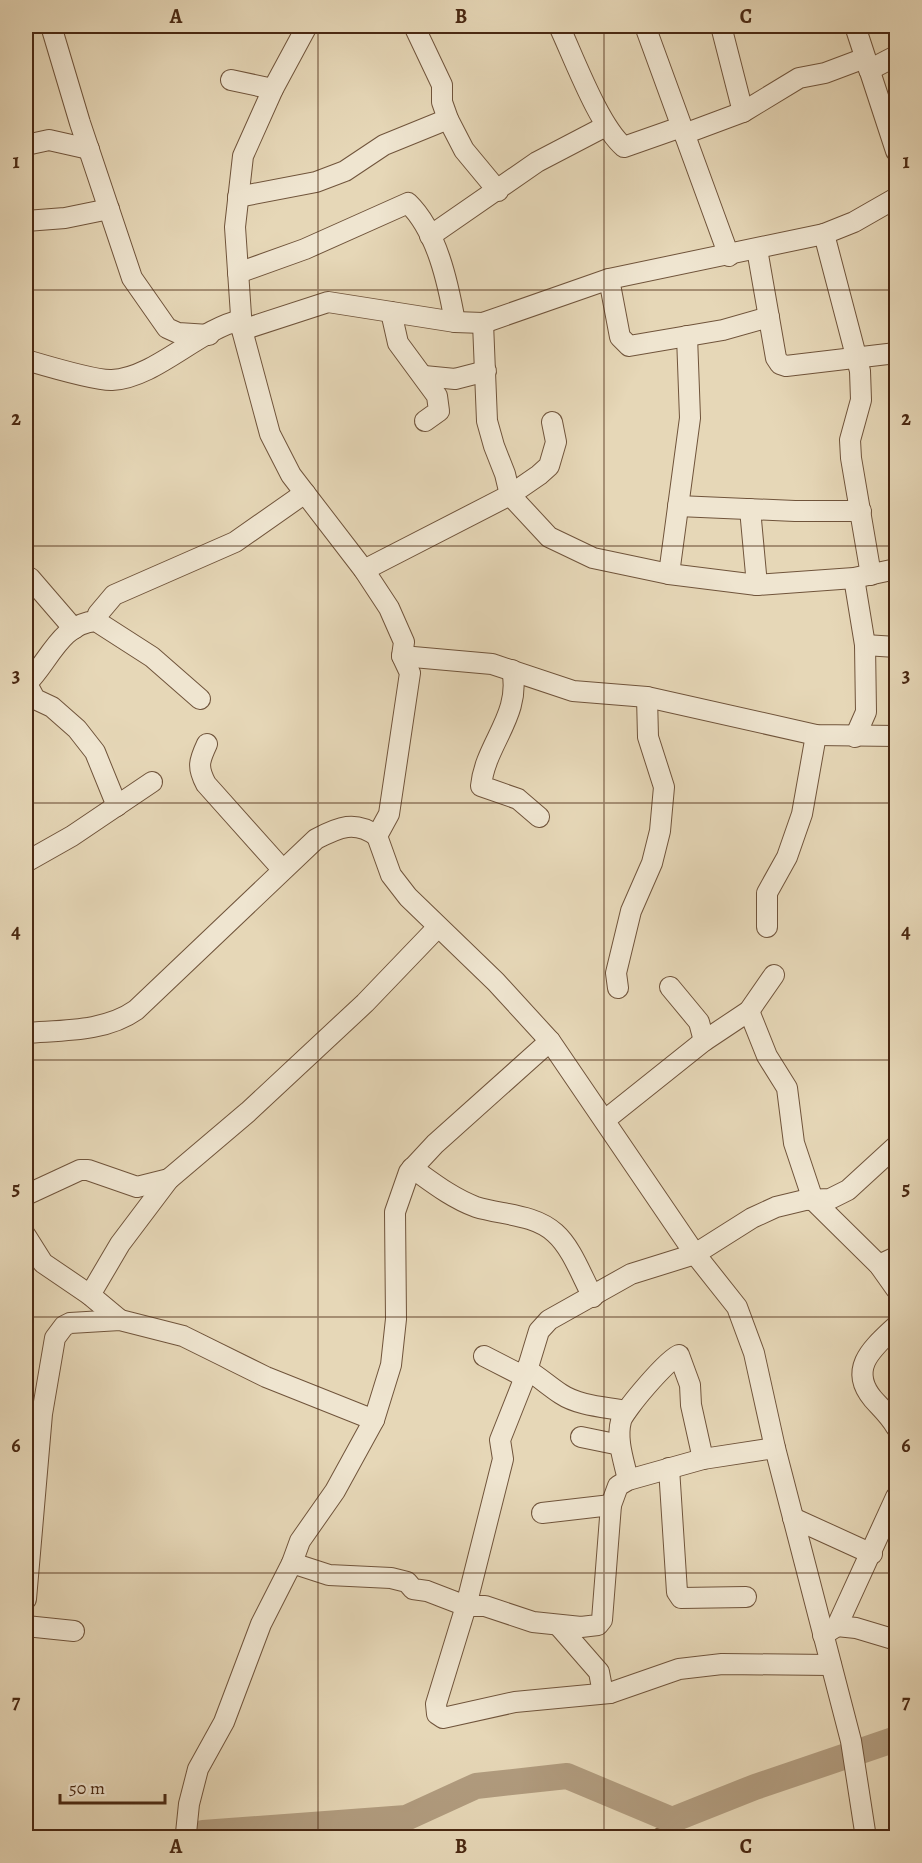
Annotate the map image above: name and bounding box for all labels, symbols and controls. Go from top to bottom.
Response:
text: A [169,3,183,30]
text: B [455,3,467,30]
text: C [740,3,752,30]
text: 1 [12,148,20,175]
text: 1 [902,148,910,175]
text: 2 [11,405,21,432]
text: 2 [901,405,911,432]
text: 3 [12,662,20,689]
text: 3 [902,662,910,689]
text: 4 [11,918,21,945]
text: 4 [901,918,911,945]
text: 5 [12,1175,20,1202]
text: 5 [902,1175,910,1202]
text: 6 [11,1432,21,1459]
text: 6 [901,1432,911,1459]
text: 7 [12,1688,21,1715]
text: 7 [902,1688,911,1715]
scale bar [60,1767,165,1805]
text: 50 m [69,1776,105,1800]
text: A [169,1833,183,1860]
text: B [455,1833,467,1860]
text: C [740,1833,752,1860]

